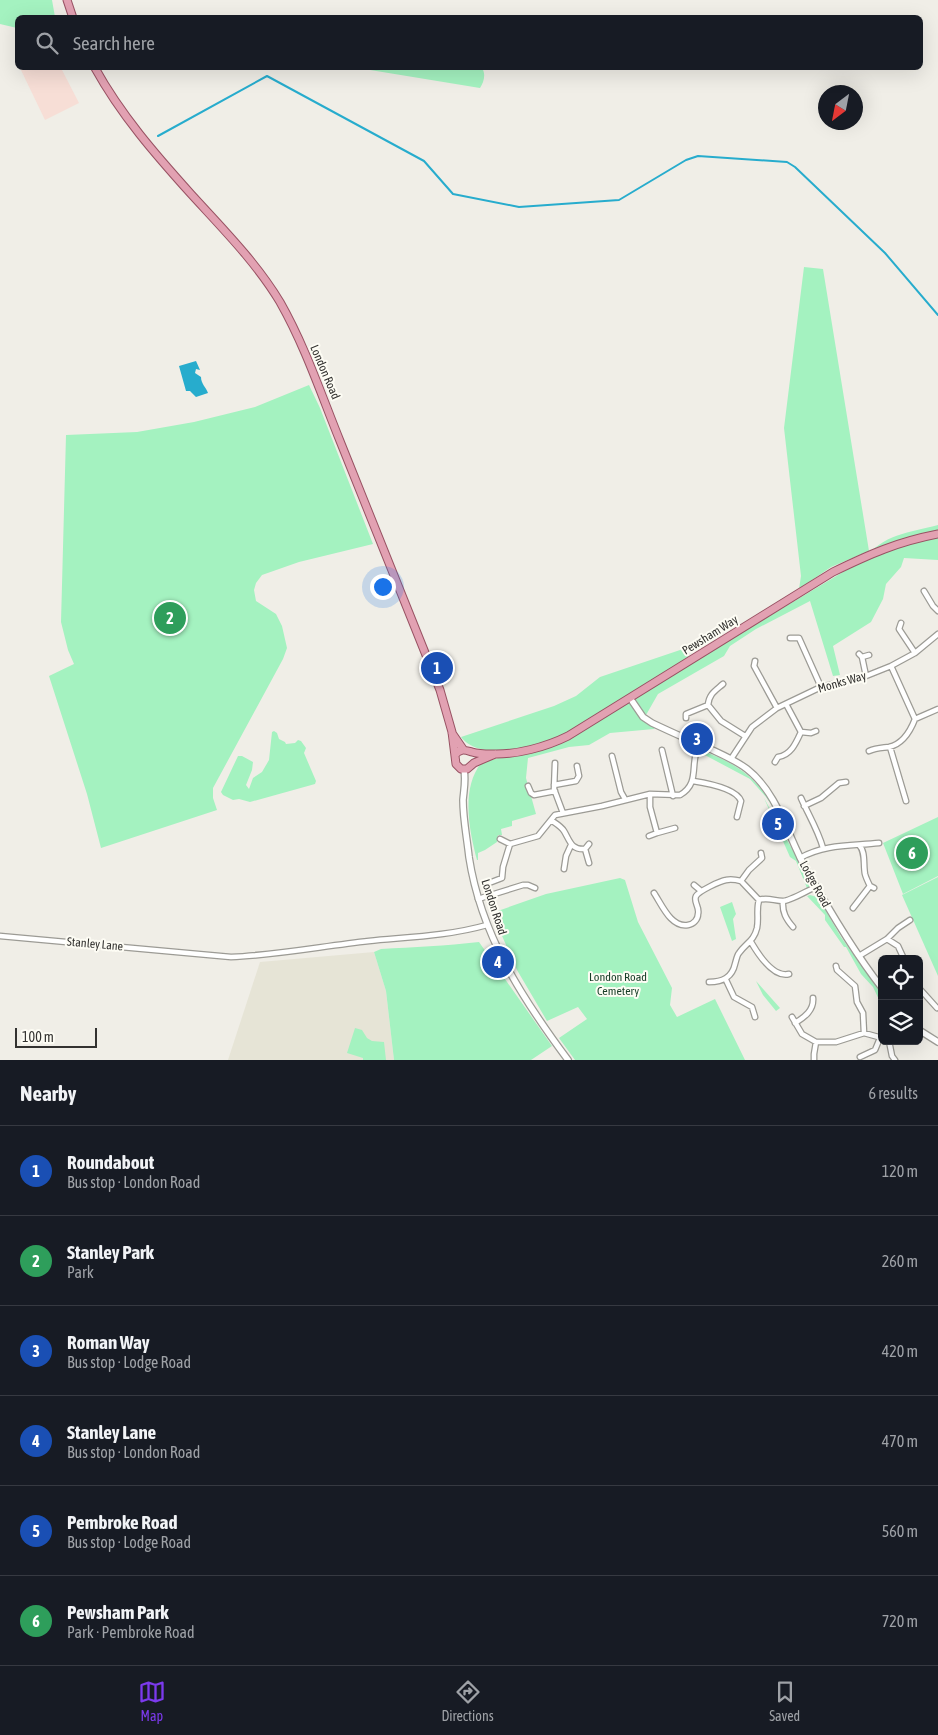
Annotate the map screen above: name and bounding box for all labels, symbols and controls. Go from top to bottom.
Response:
search box [15,15,923,70]
icon: search [33,29,61,57]
text: Search here [73,32,155,54]
north arrow [818,85,863,130]
street label: London Road [307,343,343,401]
your location [370,574,396,600]
pin: 2 [154,599,186,637]
street label: Pewsham Way [680,612,740,658]
pin: 1 [421,649,453,687]
street label: Monks Way [816,668,868,696]
pin: 3 [681,720,713,758]
pin: 5 [762,805,794,843]
pin: 6 [896,834,928,872]
street label: Lodge Road [797,858,833,910]
street label: London Road [478,877,510,937]
street label: Stanley Lane [66,935,124,953]
pin: 4 [482,943,514,981]
map controls [878,955,923,1045]
button: locate [878,955,923,1000]
park label: London Road Cemetery [589,970,647,998]
button: layers [878,1000,923,1045]
scale bar [15,1025,98,1048]
text: 100 m [22,1029,54,1045]
text: Nearby [20,1081,76,1105]
text: 6 results [868,1084,918,1102]
text: Roundabout [67,1151,154,1173]
text: 1 [32,1162,40,1180]
text: 120 m [882,1162,918,1180]
text: Bus stop · London Road [67,1173,200,1191]
text: Stanley Park [67,1241,154,1263]
text: 2 [32,1252,40,1270]
text: 260 m [882,1252,918,1270]
text: Park [67,1263,94,1281]
text: Roman Way [67,1331,150,1353]
text: 3 [32,1342,40,1360]
text: 420 m [882,1342,918,1360]
text: Bus stop · Lodge Road [67,1353,191,1371]
text: Stanley Lane [67,1421,156,1443]
text: 4 [32,1432,40,1450]
text: 470 m [882,1432,918,1450]
text: Bus stop · London Road [67,1443,200,1461]
text: Pembroke Road [67,1511,177,1533]
text: 5 [32,1522,40,1540]
text: 560 m [882,1522,918,1540]
text: Bus stop · Lodge Road [67,1533,191,1551]
text: Pewsham Park [67,1601,169,1623]
text: 6 [32,1612,40,1630]
text: 720 m [882,1612,918,1630]
text: Park · Pembroke Road [67,1623,195,1641]
tab: Map [138,1678,166,1724]
tab: Directions [441,1678,494,1724]
tab: Saved [769,1678,800,1724]

